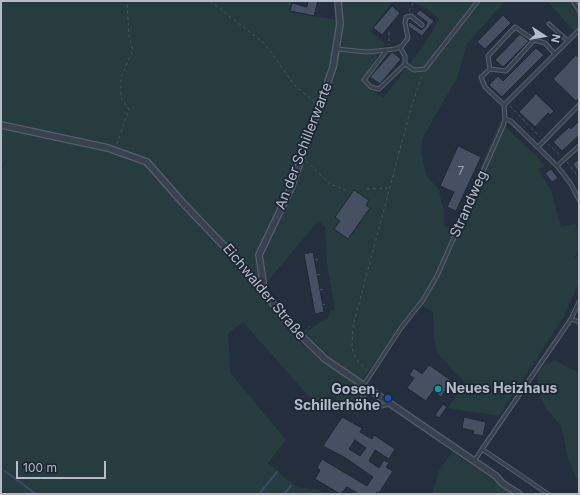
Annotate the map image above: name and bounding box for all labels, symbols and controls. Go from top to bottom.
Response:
north arrow [524,16,564,56]
text: N [548,33,563,44]
street label: An der Schillerwarte [272,80,336,212]
house number: 7 [458,164,464,178]
street label: Strandweg [447,168,491,240]
street label: Eichwalder Straße [219,241,309,343]
place label: Neues Heizhaus [446,381,557,397]
place label: Gosen, Schillerhöhe [294,382,380,414]
marker: Neues Heizhaus [433,384,443,394]
marker: Gosen, Schillerhöhe [383,393,393,403]
scale bar [18,453,108,479]
text: 100 m [23,460,57,475]

